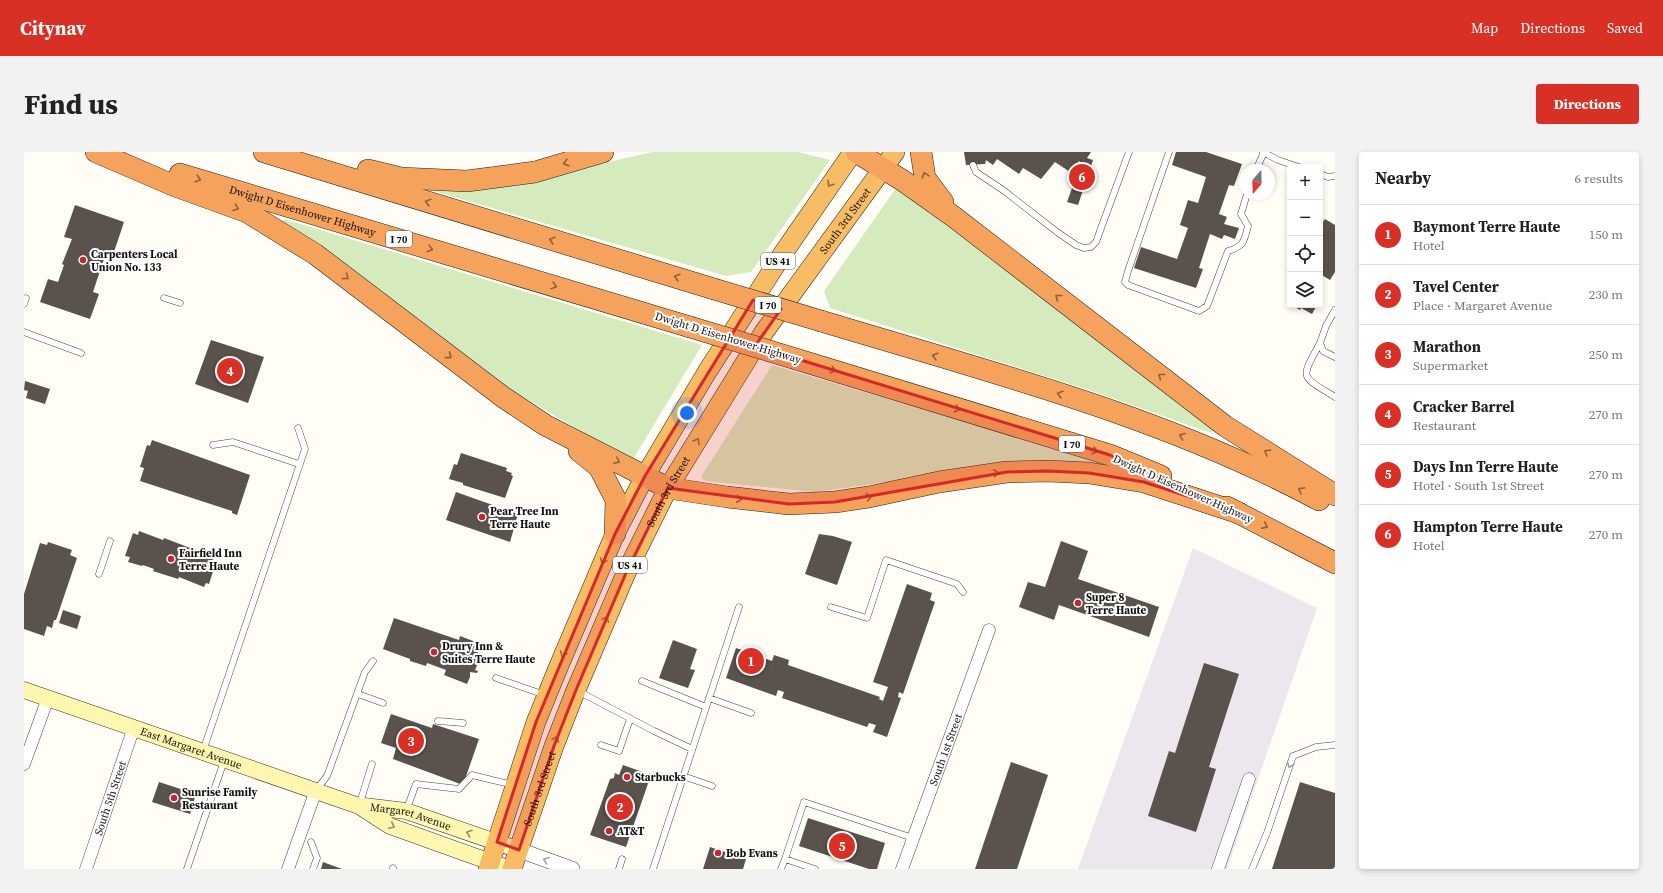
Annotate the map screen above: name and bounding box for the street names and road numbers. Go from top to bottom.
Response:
street label: Dwight D Eisenhower Highway [228,182,378,240]
street label: South 3rd Street [816,184,874,257]
road number: I 70 [386,231,412,247]
road number: US 41 [761,253,795,269]
road number: I 70 [755,297,781,313]
street label: Dwight D Eisenhower Highway [653,309,803,367]
road number: I 70 [1059,436,1085,452]
street label: Dwight D Eisenhower Highway [1111,451,1256,527]
street label: South 3rd Street [643,453,693,529]
road number: US 41 [613,557,647,573]
street label: South 1st Street [925,711,966,788]
street label: East Margaret Avenue [138,723,244,773]
street label: South 3rd Street [520,749,559,828]
street label: South 5th Street [90,758,130,837]
street label: Margaret Avenue [369,799,454,834]

